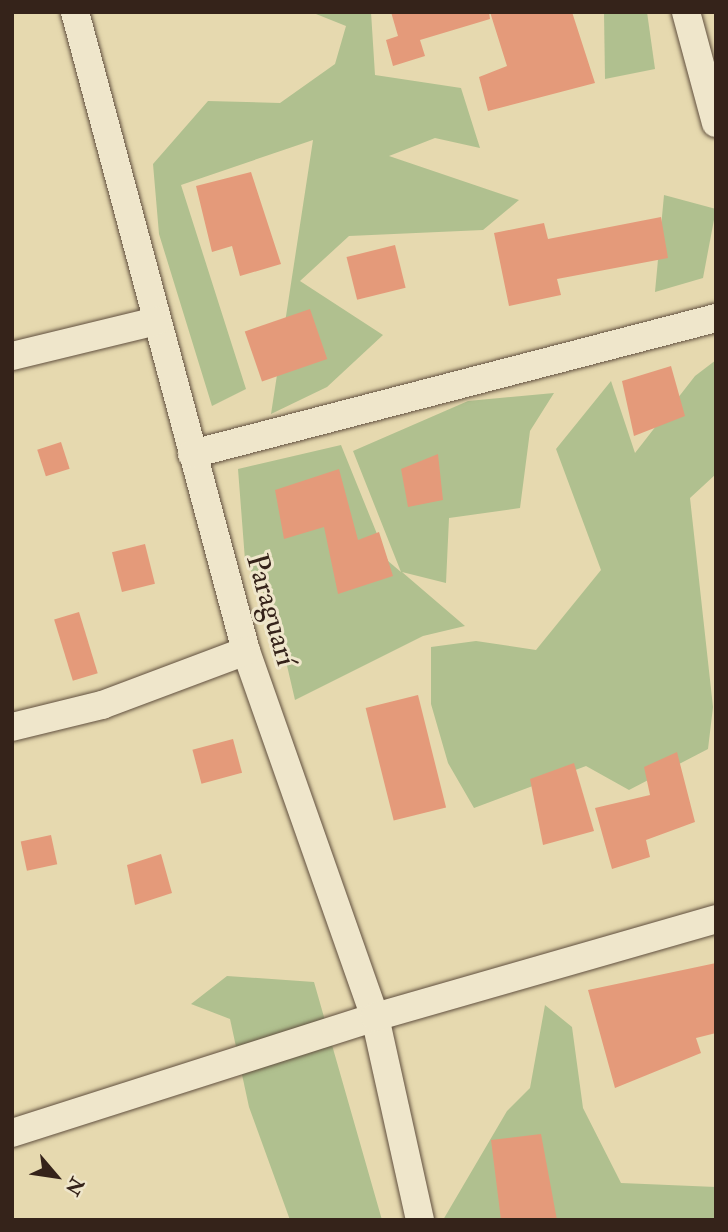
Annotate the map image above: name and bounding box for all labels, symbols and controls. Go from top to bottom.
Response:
street label: Paraguarí [238,550,304,670]
north arrow [21,1141,91,1211]
text: N [60,1173,89,1199]

